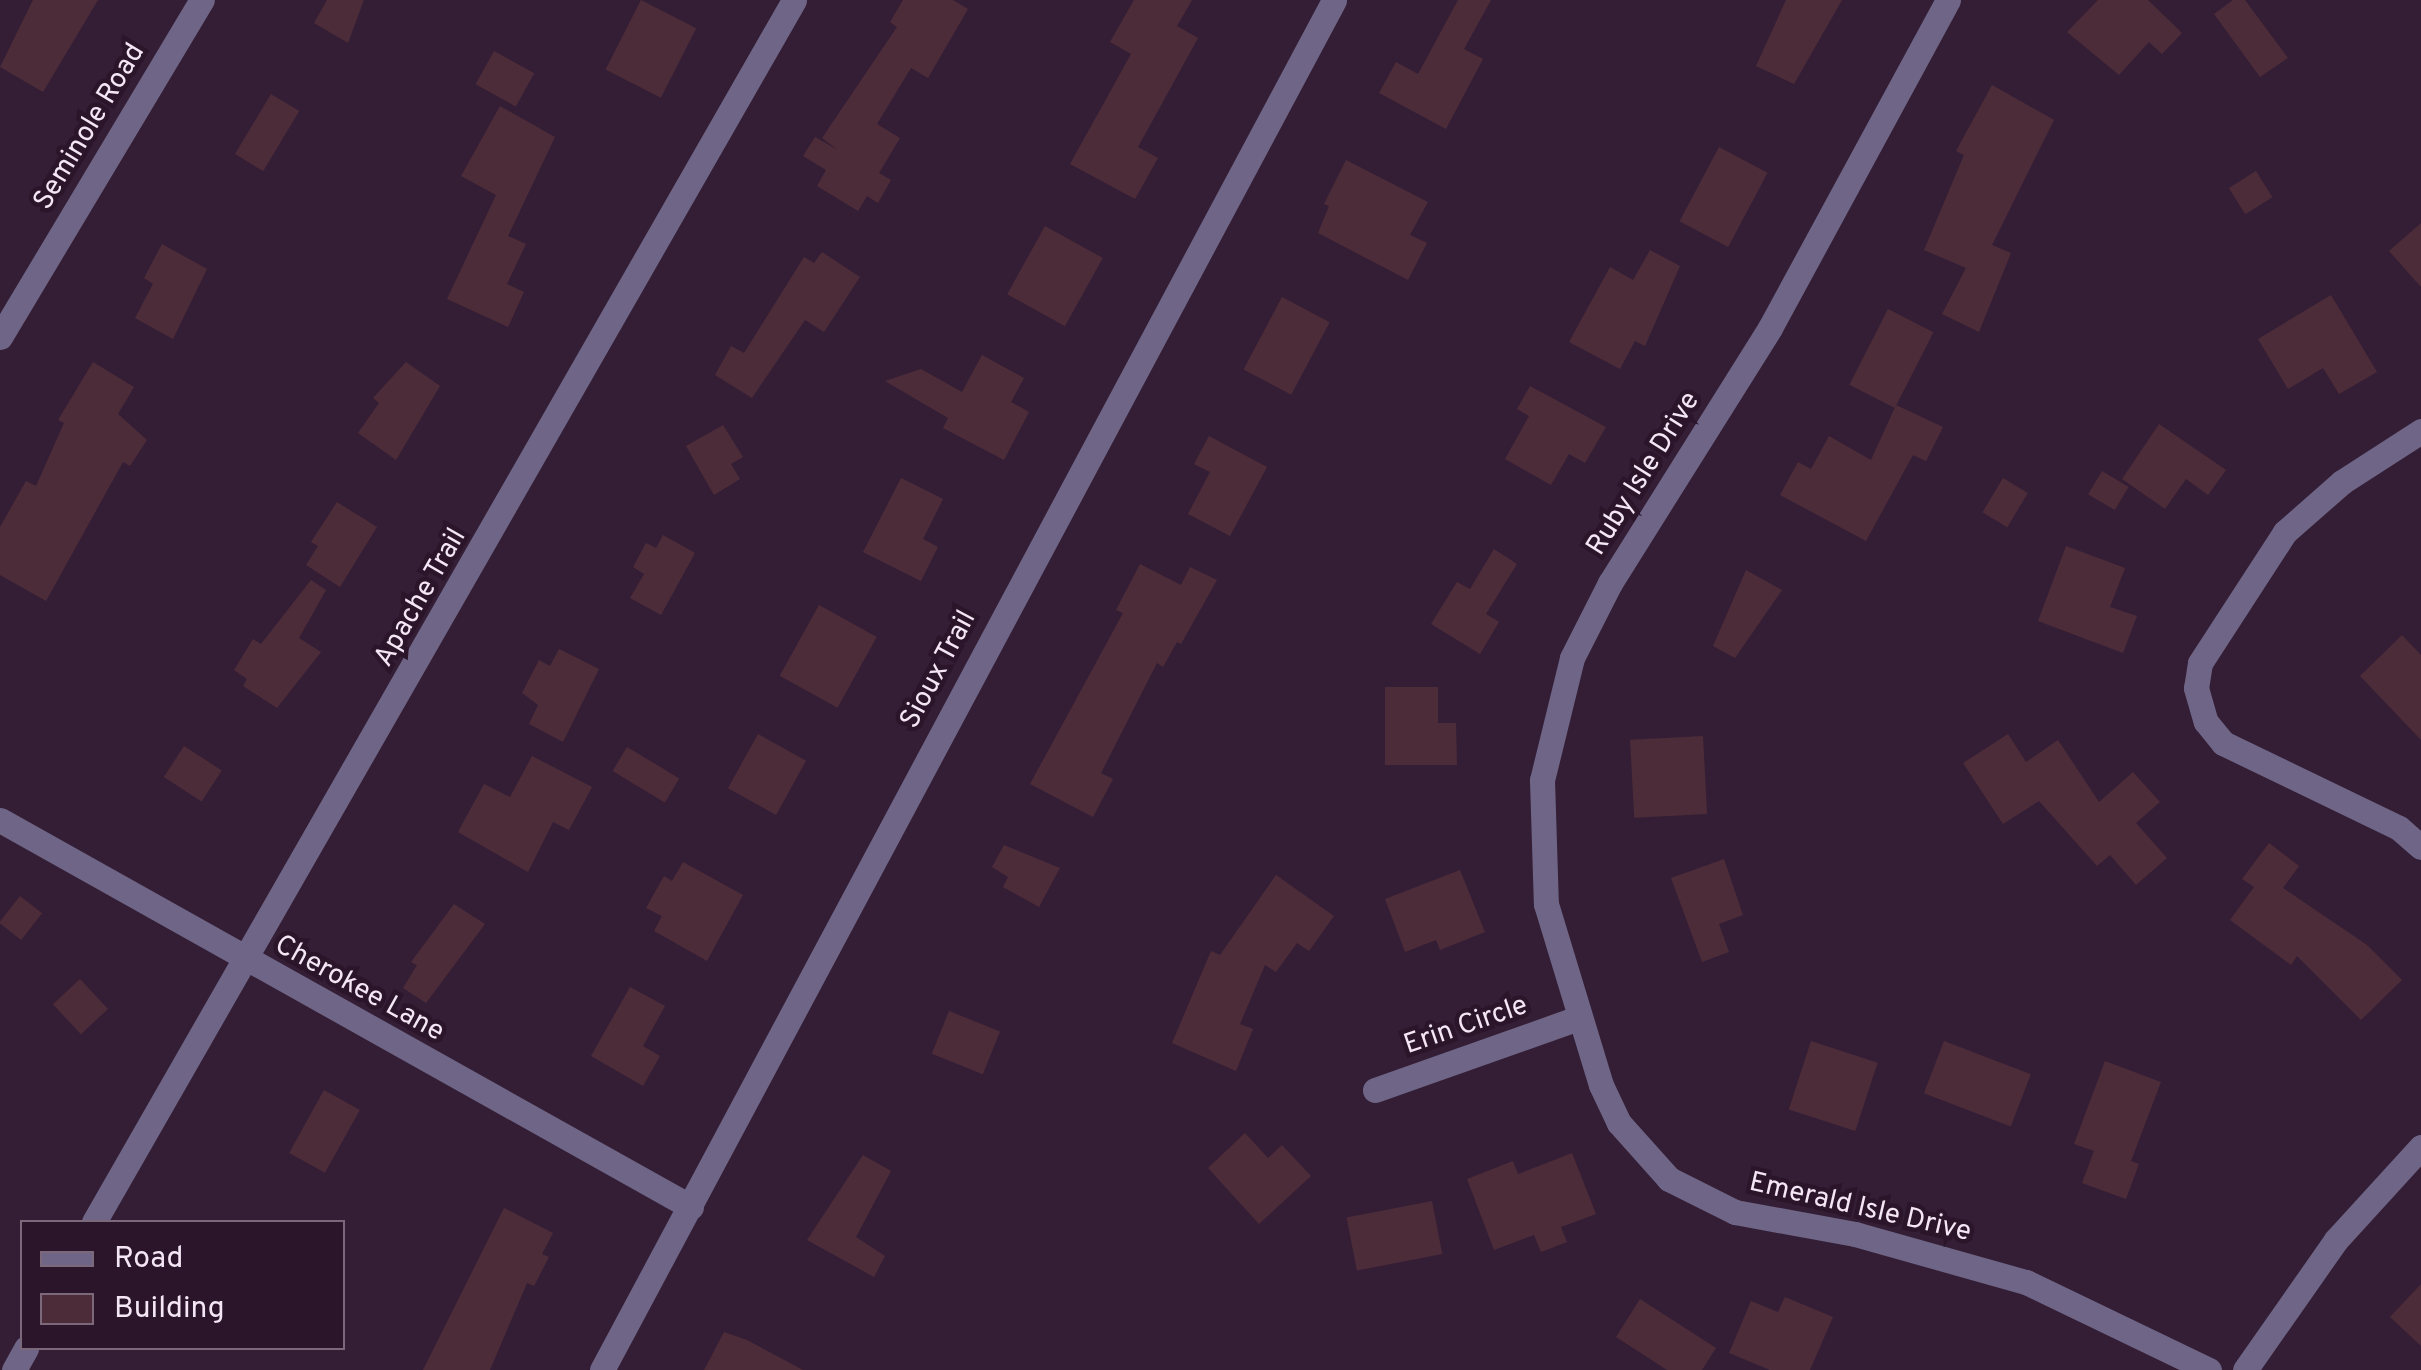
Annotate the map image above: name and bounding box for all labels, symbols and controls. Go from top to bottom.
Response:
street label: Seminole Road [27,38,153,216]
street label: Ruby Isle Drive [1580,386,1708,562]
street label: Apache Trail [368,522,474,674]
street label: Sioux Trail [894,605,984,735]
street label: Cherokee Lane [268,929,450,1049]
street label: Erin Circle [1400,989,1532,1063]
street label: Emerald Isle Drive [1746,1166,1974,1250]
legend [20,1220,345,1350]
text: Road [114,1241,183,1278]
text: Building [114,1291,225,1328]

